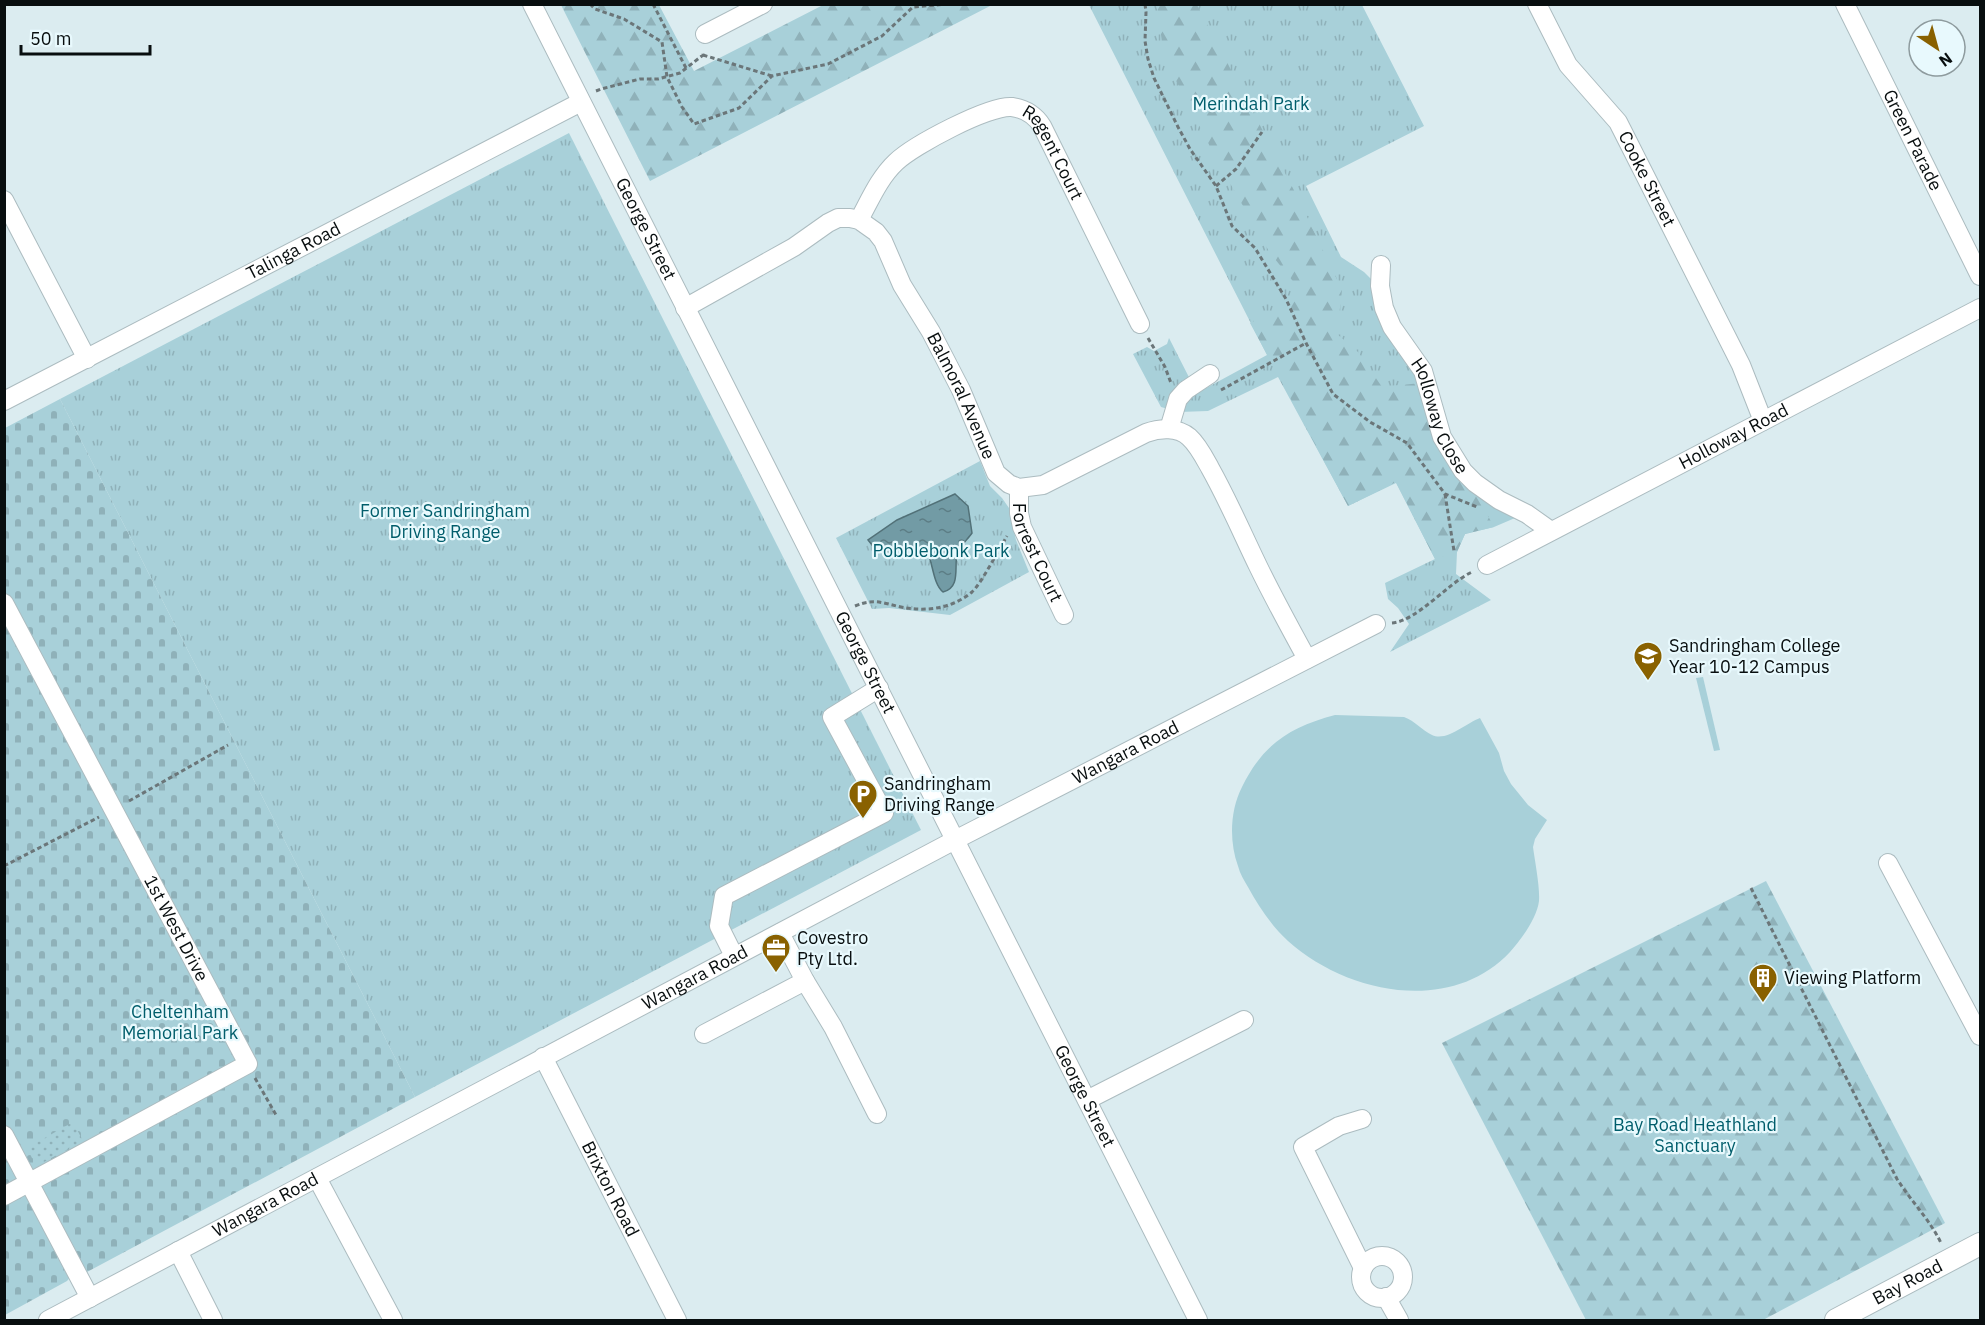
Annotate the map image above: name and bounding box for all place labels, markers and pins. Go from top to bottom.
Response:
place label: Sandringham College Year 10-12 Campus [1669,634,1841,678]
school or university icon: Sandringham College Year 10-12 Campus [1632,640,1664,682]
place label: Sandringham Driving Range [884,772,995,816]
parking icon: Sandringham Driving Range [847,778,879,820]
place label: Covestro Pty Ltd. [797,926,868,970]
office icon: Covestro Pty Ltd. [760,932,792,974]
building icon: Viewing Platform [1747,962,1779,1004]
place label: Viewing Platform [1784,966,1921,989]

